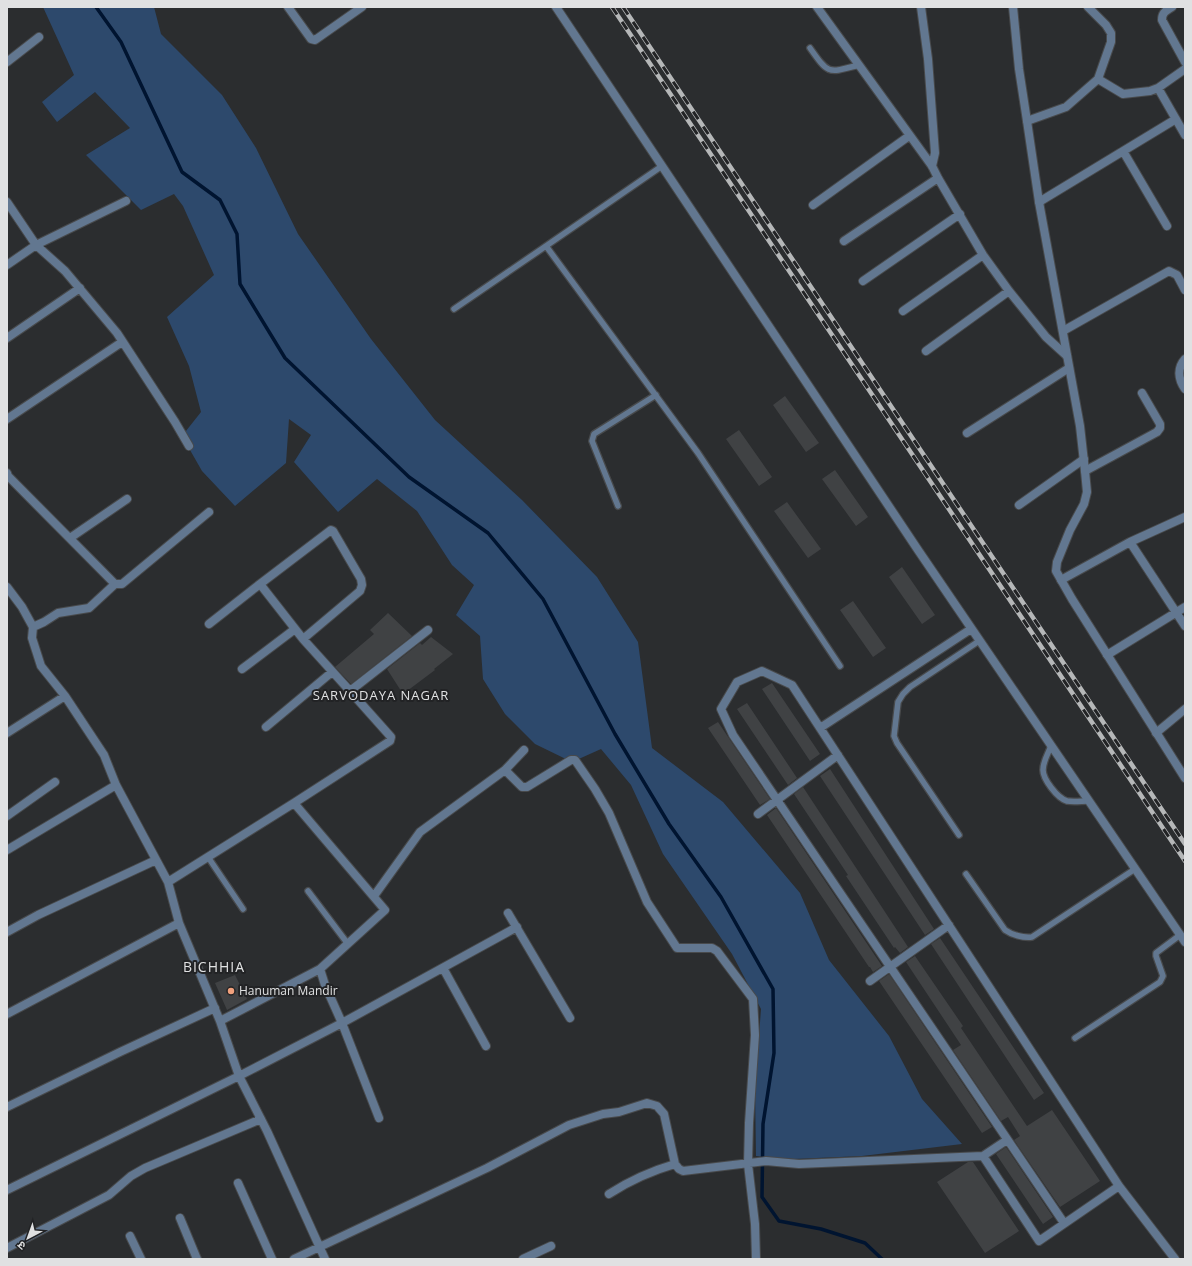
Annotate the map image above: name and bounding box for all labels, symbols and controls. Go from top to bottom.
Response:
district label: SARVODAYA NAGAR [313,686,449,704]
district label: BICHHIA [183,957,245,976]
place label: Hanuman Mandir [239,982,338,999]
marker: Hanuman Mandir [226,986,236,996]
north arrow [8,1218,48,1258]
text: उ [13,1238,28,1254]

